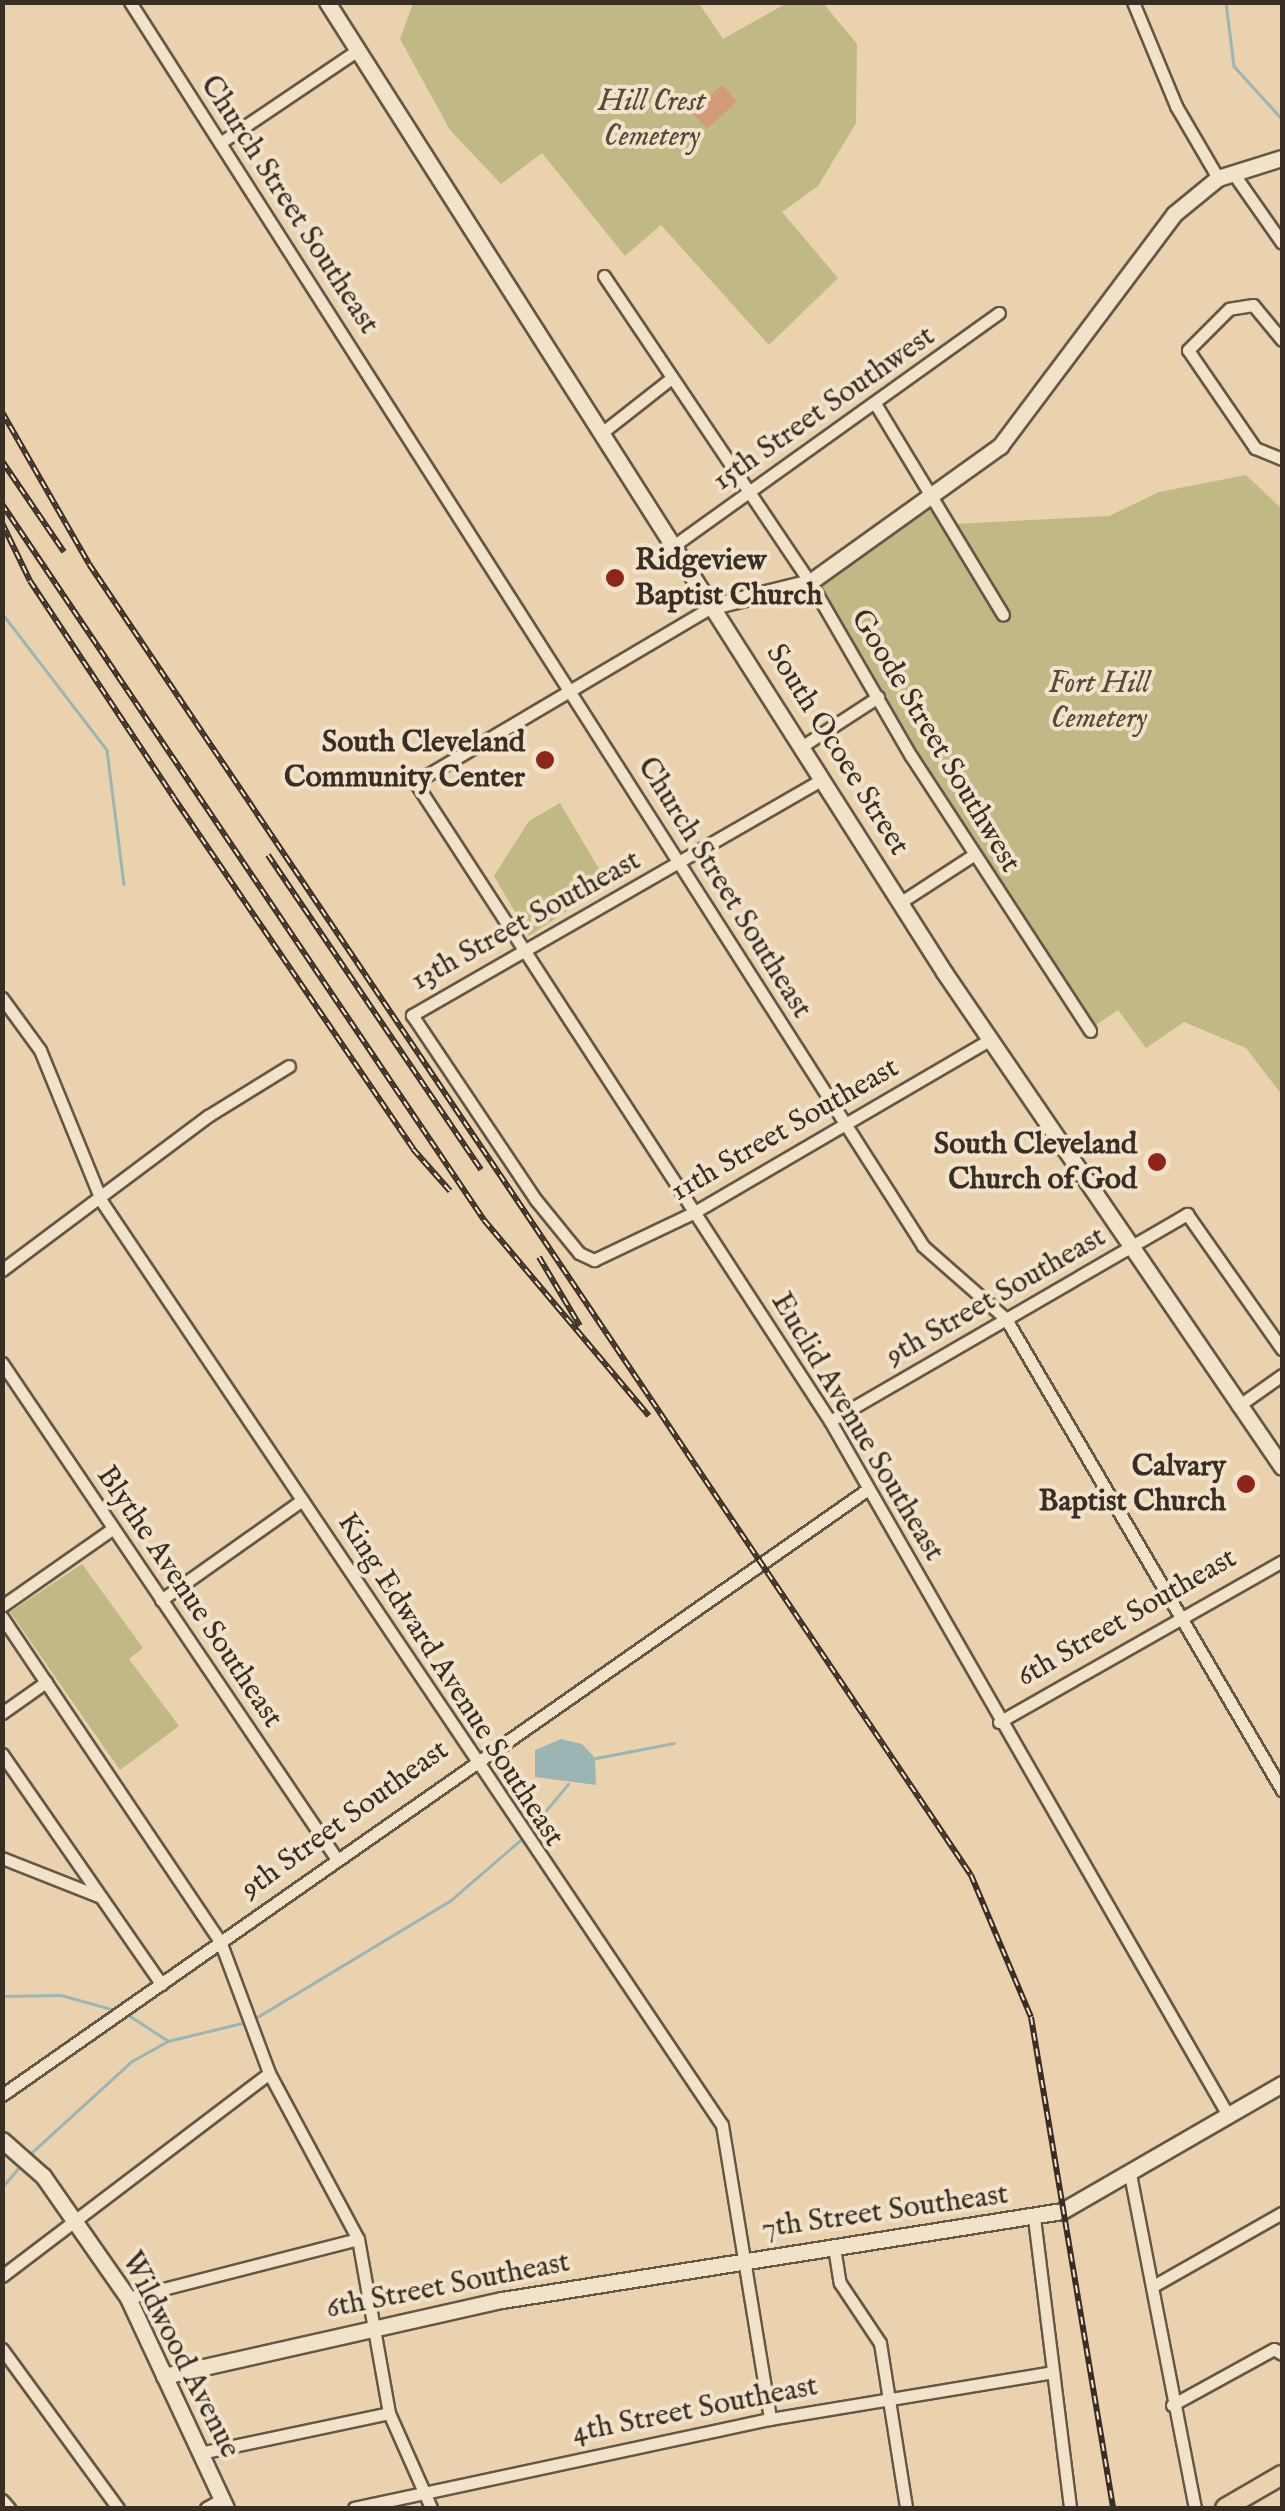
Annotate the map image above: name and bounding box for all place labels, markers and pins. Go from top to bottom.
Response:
place label: Ridgeview Baptist Church [635,543,822,614]
marker: Ridgeview Baptist Church [604,567,626,589]
place label: South Cleveland Community Center [284,725,525,796]
marker: South Cleveland Community Center [534,749,556,771]
place label: South Cleveland Church of God [934,1127,1137,1198]
marker: South Cleveland Church of God [1146,1151,1168,1173]
place label: Calvary Baptist Church [1039,1449,1226,1520]
marker: Calvary Baptist Church [1235,1473,1257,1495]

